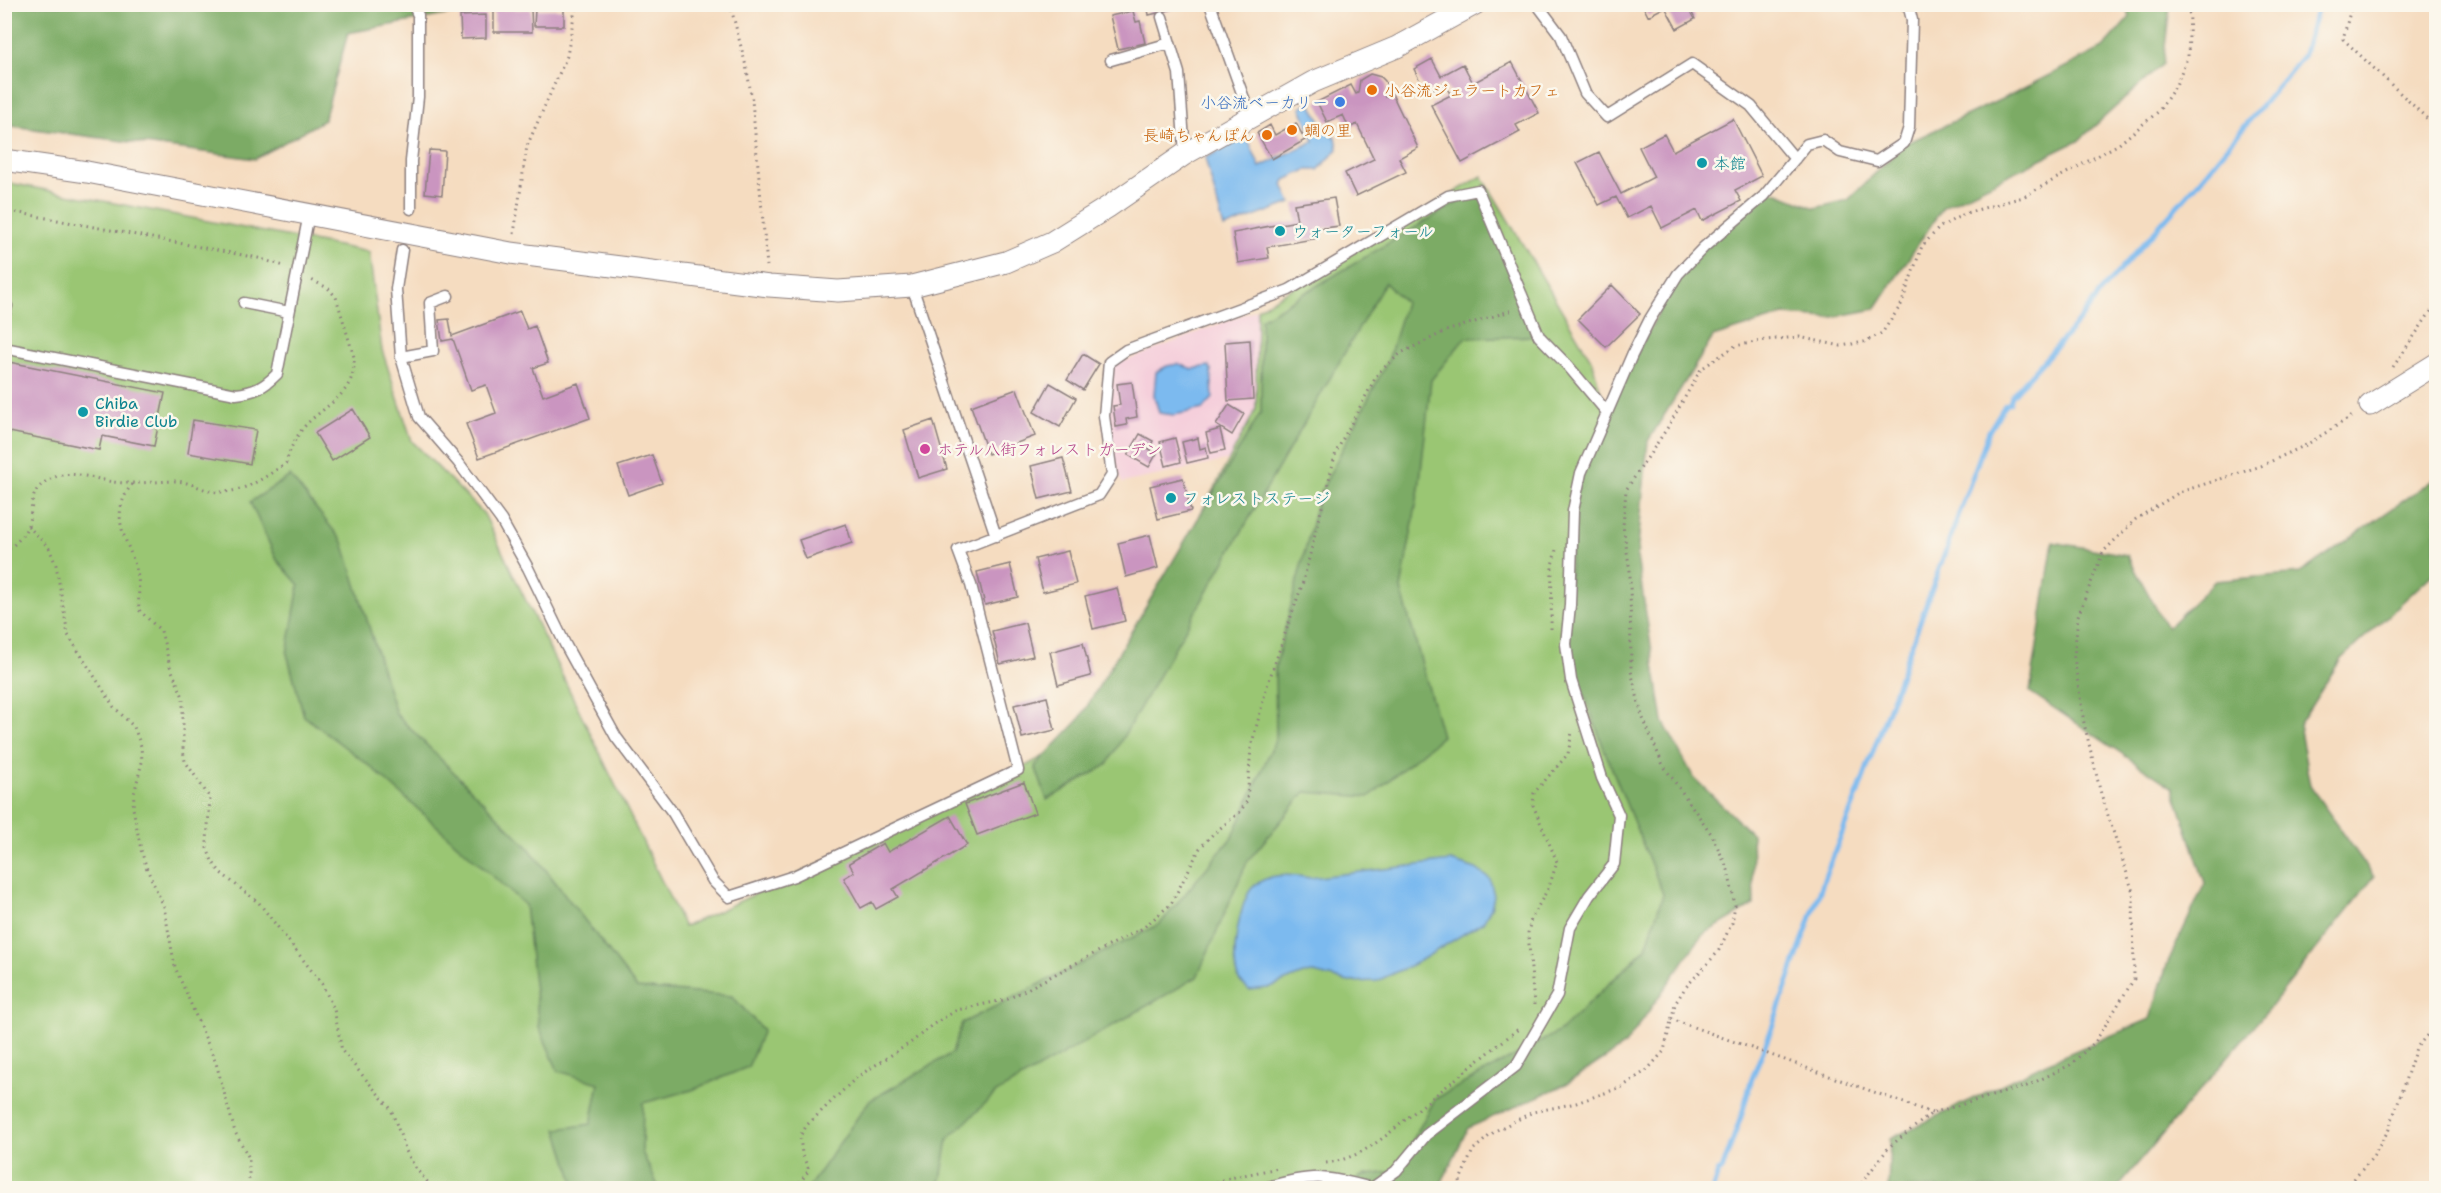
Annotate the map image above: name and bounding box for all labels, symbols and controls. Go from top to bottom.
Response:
place label: 小谷流ジェラートカフェ [1384,80,1560,101]
marker: 小谷流ジェラートカフェ [1365,83,1379,97]
place label: 小谷流ベーカリー [1200,92,1328,113]
marker: 小谷流ベーカリー [1333,95,1347,109]
place label: 蜩の里 [1304,120,1352,141]
marker: 蜩の里 [1285,123,1299,137]
place label: 長崎ちゃんぽん [1143,125,1255,146]
marker: 長崎ちゃんぽん [1260,128,1274,142]
place label: 本館 [1714,153,1746,174]
marker: 本館 [1695,156,1709,170]
place label: ウォーターフォール [1292,221,1434,242]
marker: ウォーターフォール [1273,224,1287,238]
place label: Chiba Birdie Club [95,393,177,432]
marker: Chiba Birdie Club [76,405,90,419]
place label: ホテル八街フォレストガーデン [937,439,1162,460]
marker: ホテル八街フォレストガーデン [918,442,932,456]
place label: フォレストステージ [1183,488,1330,509]
marker: フォレストステージ [1164,491,1178,505]

